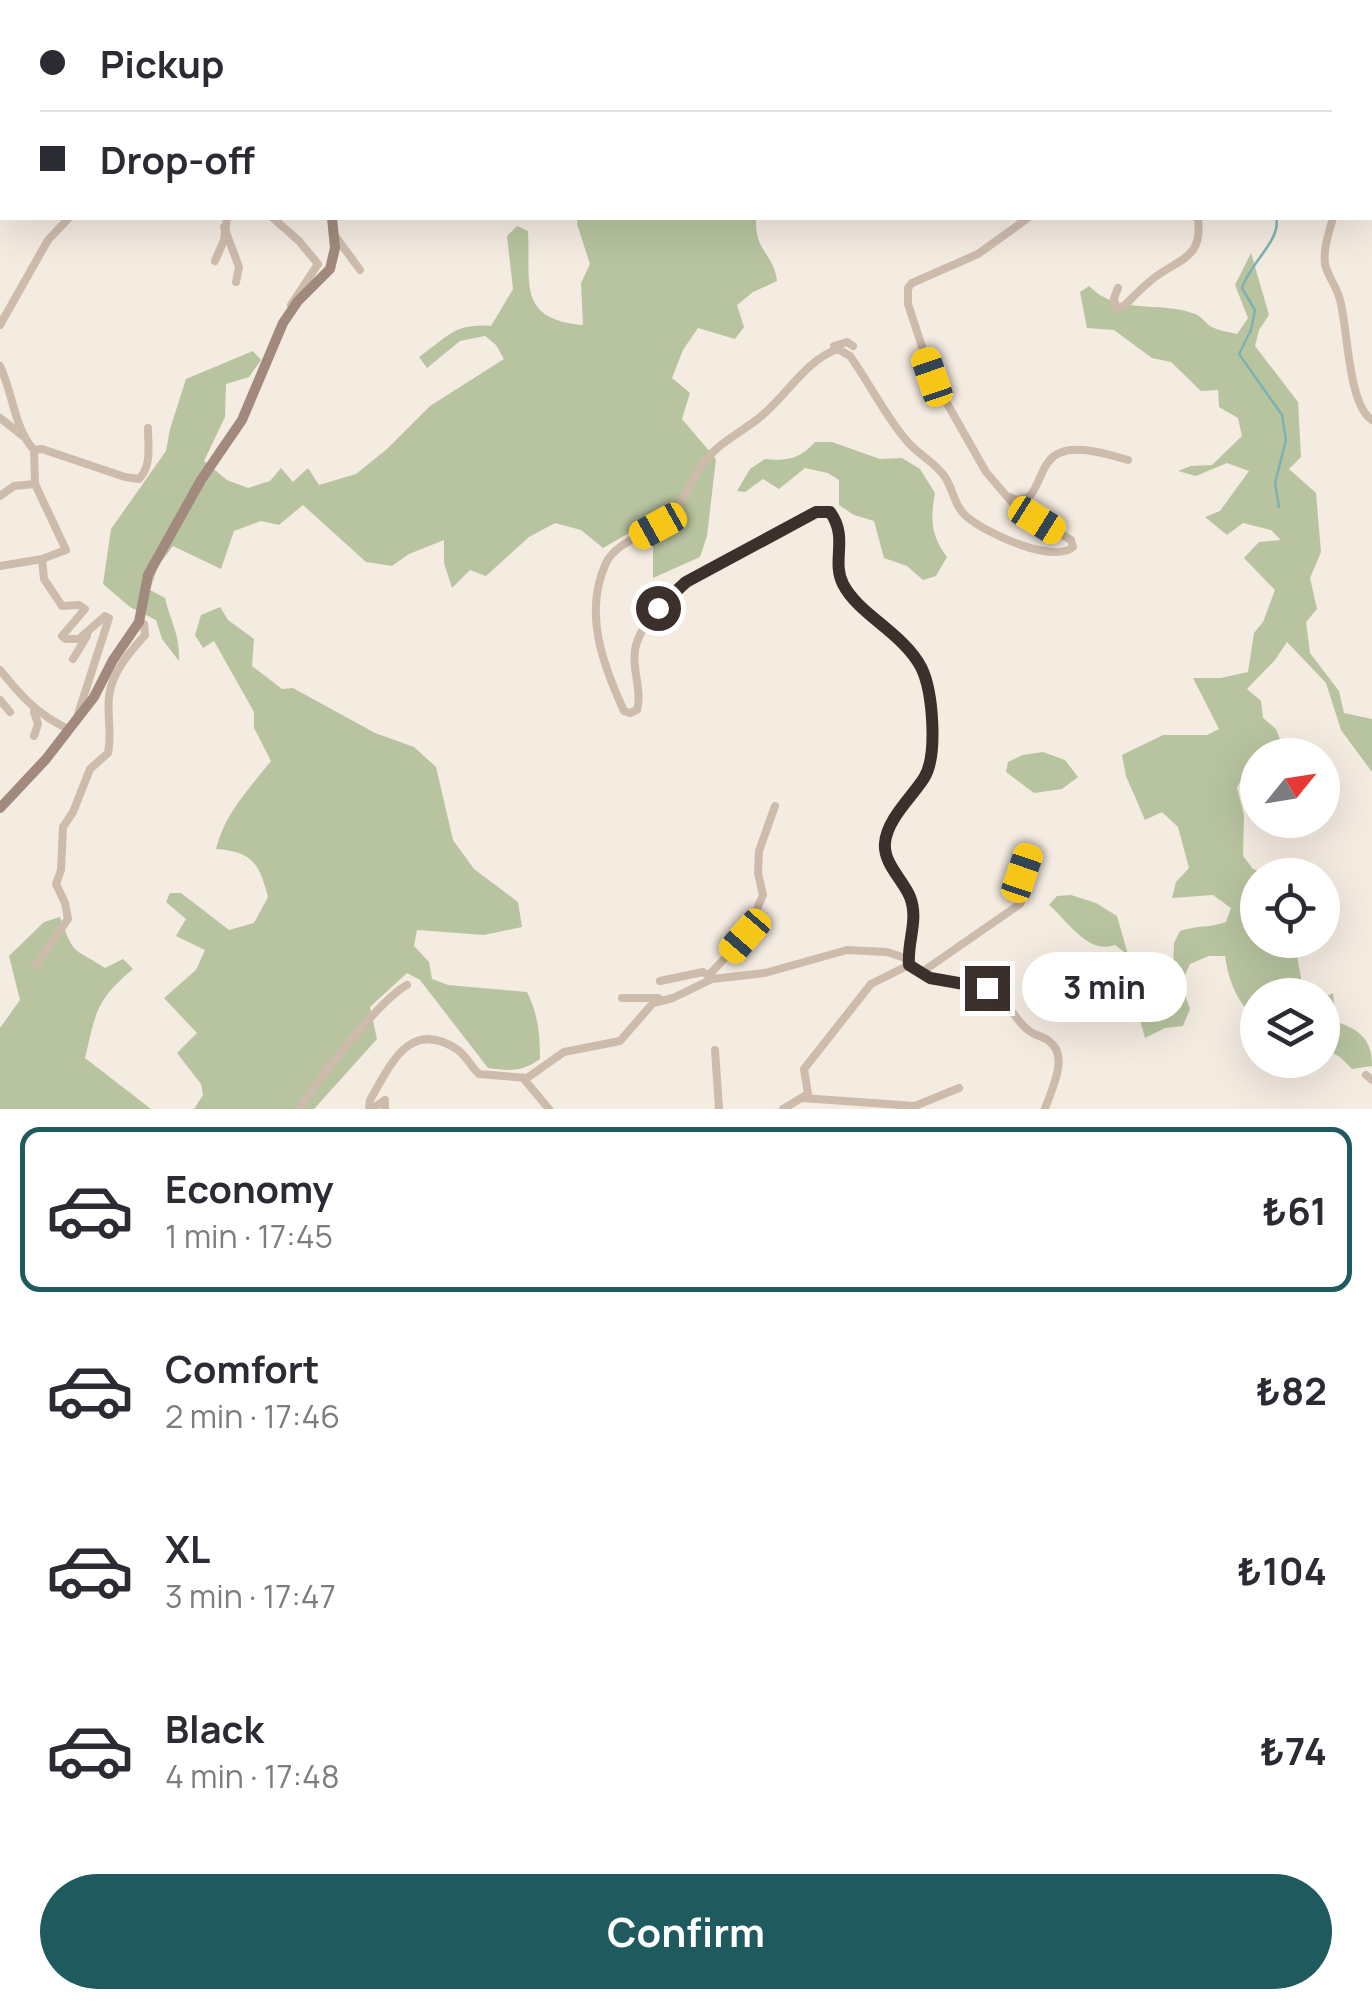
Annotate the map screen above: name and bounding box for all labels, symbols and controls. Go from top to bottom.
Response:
text: Pickup [100,37,224,89]
text: Drop-off [100,133,255,185]
car [908,344,956,410]
car [1004,491,1070,549]
car [624,498,692,554]
route start [636,586,681,631]
north arrow [1240,738,1340,838]
map controls [1240,738,1340,1078]
car [998,840,1046,906]
button: locate [1240,858,1340,958]
car [714,904,776,968]
callout: 3 min [1022,953,1187,1023]
text: 3 min [1063,965,1146,1009]
route end [965,966,1010,1011]
button: layers [1240,978,1340,1078]
text: Economy [165,1162,334,1214]
icon: car [45,1165,135,1255]
text: ₺61 [1262,1184,1327,1236]
text: 1 min · 17:45 [165,1214,333,1258]
text: Comfort [165,1342,319,1394]
icon: car [45,1345,135,1435]
text: ₺82 [1256,1364,1327,1416]
text: 2 min · 17:46 [165,1394,340,1438]
text: XL [165,1522,210,1574]
icon: car [45,1525,135,1615]
text: ₺104 [1237,1544,1327,1596]
text: 3 min · 17:47 [165,1574,336,1618]
text: Black [165,1702,264,1754]
icon: car [45,1705,135,1795]
text: ₺74 [1260,1724,1327,1776]
text: 4 min · 17:48 [165,1754,339,1798]
button: Confirm [40,1874,1332,1989]

